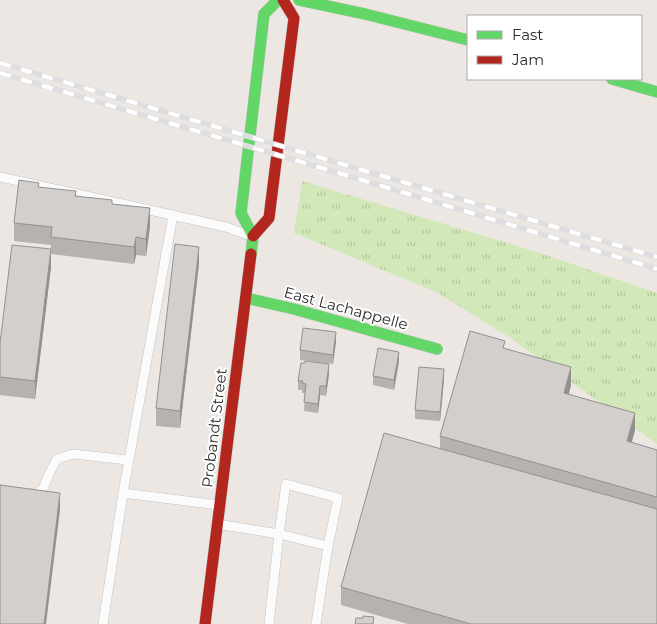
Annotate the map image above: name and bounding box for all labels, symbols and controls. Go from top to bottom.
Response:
legend [467,15,642,80]
text: Fast [512,25,543,44]
text: Jam [511,50,544,69]
street label: East Lachappelle [282,282,410,334]
street label: Probandt Street [197,367,231,489]

